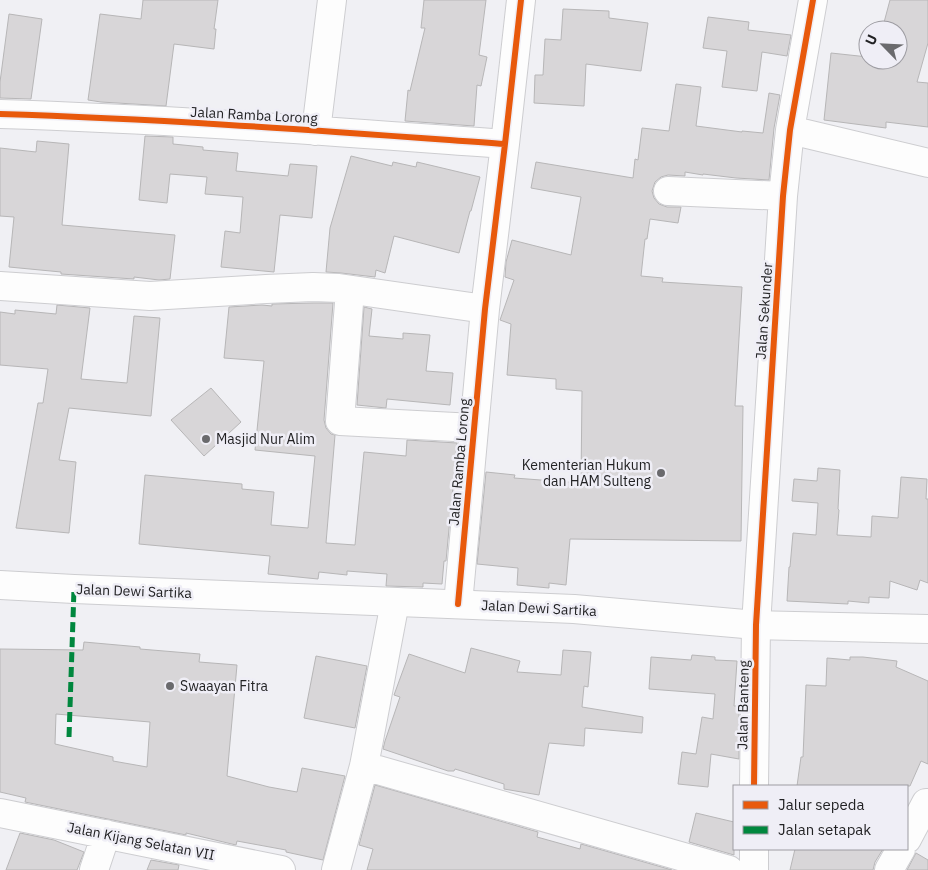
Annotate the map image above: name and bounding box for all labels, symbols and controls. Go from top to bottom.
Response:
north arrow [858,20,908,70]
text: U [861,32,881,48]
street label: Jalan Ramba Lorong [190,103,319,127]
street label: Jalan Sekunder [752,262,776,360]
street label: Jalan Ramba Lorong [444,397,474,526]
place label: Masjid Nur Alim [216,430,315,448]
marker: Masjid Nur Alim [200,433,212,445]
place label: Kementerian Hukum dan HAM Sulteng [522,456,652,490]
marker: Kementerian Hukum dan HAM Sulteng [655,467,667,479]
street label: Jalan Dewi Sartika [76,580,193,602]
street label: Jalan Dewi Sartika [481,596,598,620]
street label: Jalan Banteng [733,659,753,750]
place label: Swaayan Fitra [180,677,268,695]
marker: Swaayan Fitra [164,680,176,692]
legend [733,785,908,850]
text: Jalur sepeda [778,795,865,814]
street label: Jalan Kijang Selatan VII [66,818,216,864]
text: Jalan setapak [778,820,871,839]

